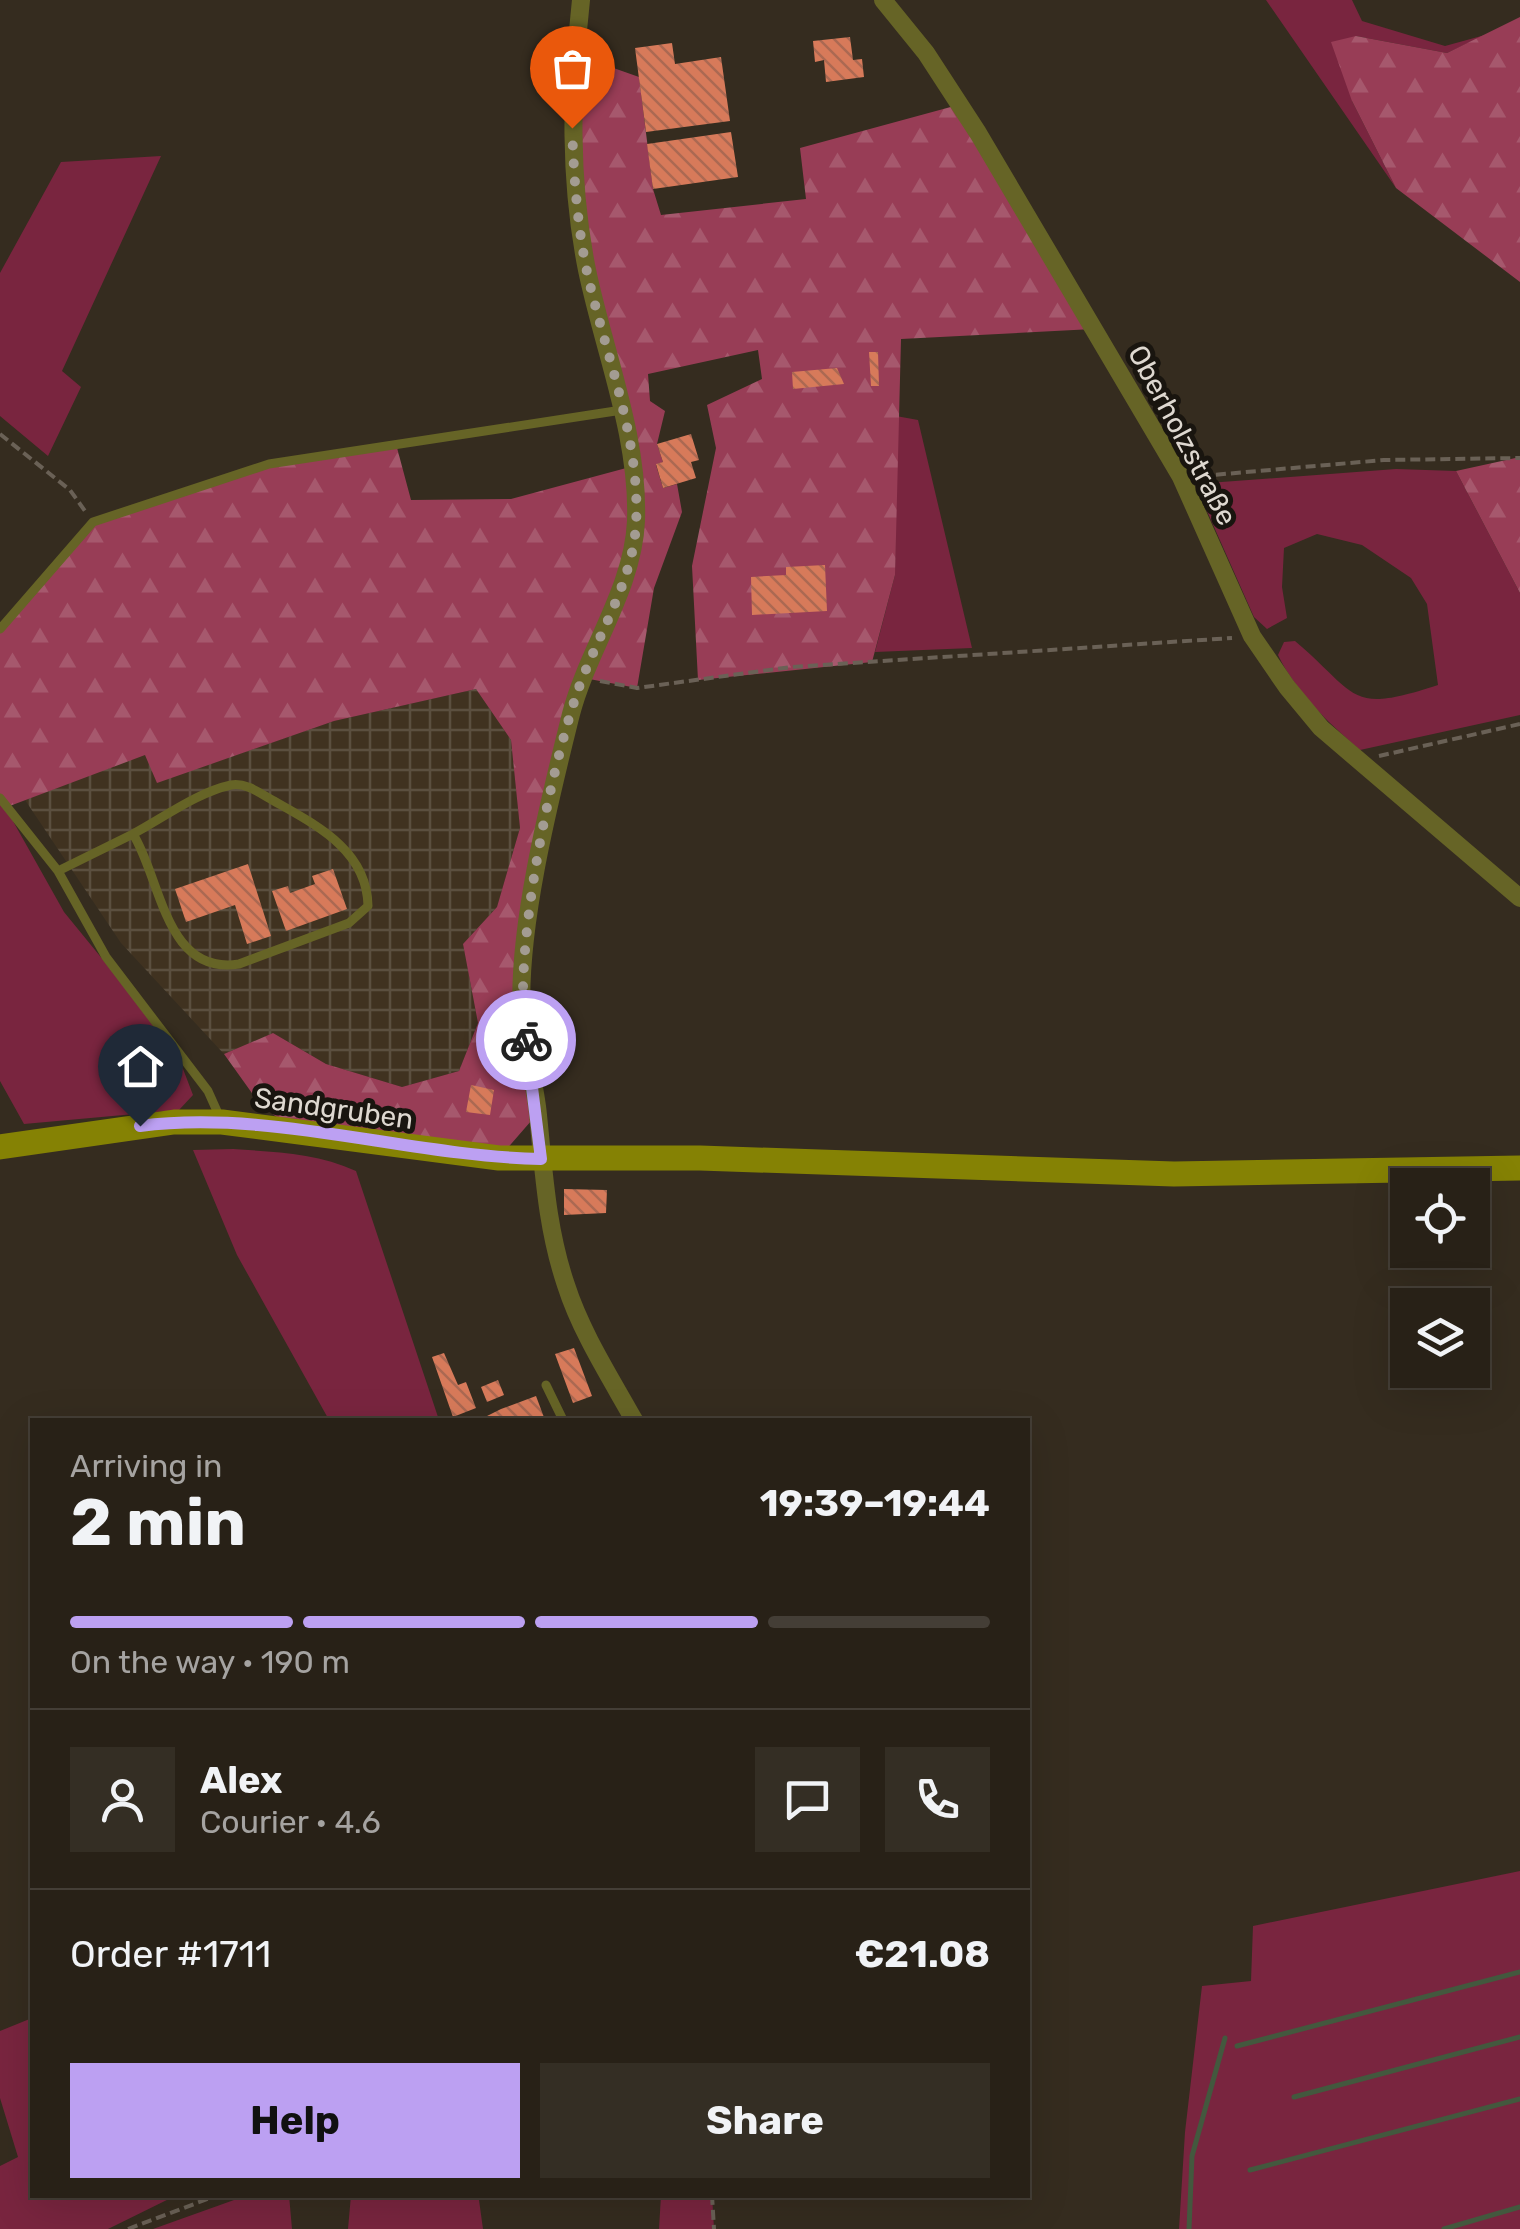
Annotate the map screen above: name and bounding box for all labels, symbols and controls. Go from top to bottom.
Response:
pin [530,26,615,129]
icon: bag [545,41,600,96]
street label: Oberholzstraße [1121,339,1244,531]
courier [476,990,576,1090]
icon: bike [499,1013,554,1068]
pin [98,1024,183,1127]
icon: home [113,1039,168,1094]
street label: Sandgruben [252,1081,415,1136]
map controls [1390,1168,1490,1388]
button: locate [1390,1168,1490,1268]
button: layers [1390,1288,1490,1388]
text: Arriving in [70,1447,222,1485]
text: 19:39–19:44 [760,1480,990,1526]
text: 2 min [70,1484,246,1561]
text: On the way · 190 m [70,1643,350,1681]
button: person [70,1747,175,1852]
button: chat [755,1747,860,1852]
button: phone [885,1747,990,1852]
text: Alex [200,1757,282,1803]
text: Courier · 4.6 [200,1803,381,1841]
text: Order #1711 [70,1931,271,1977]
text: €21.08 [854,1931,990,1977]
button: Help [70,2063,520,2178]
button: Share [540,2063,990,2178]

